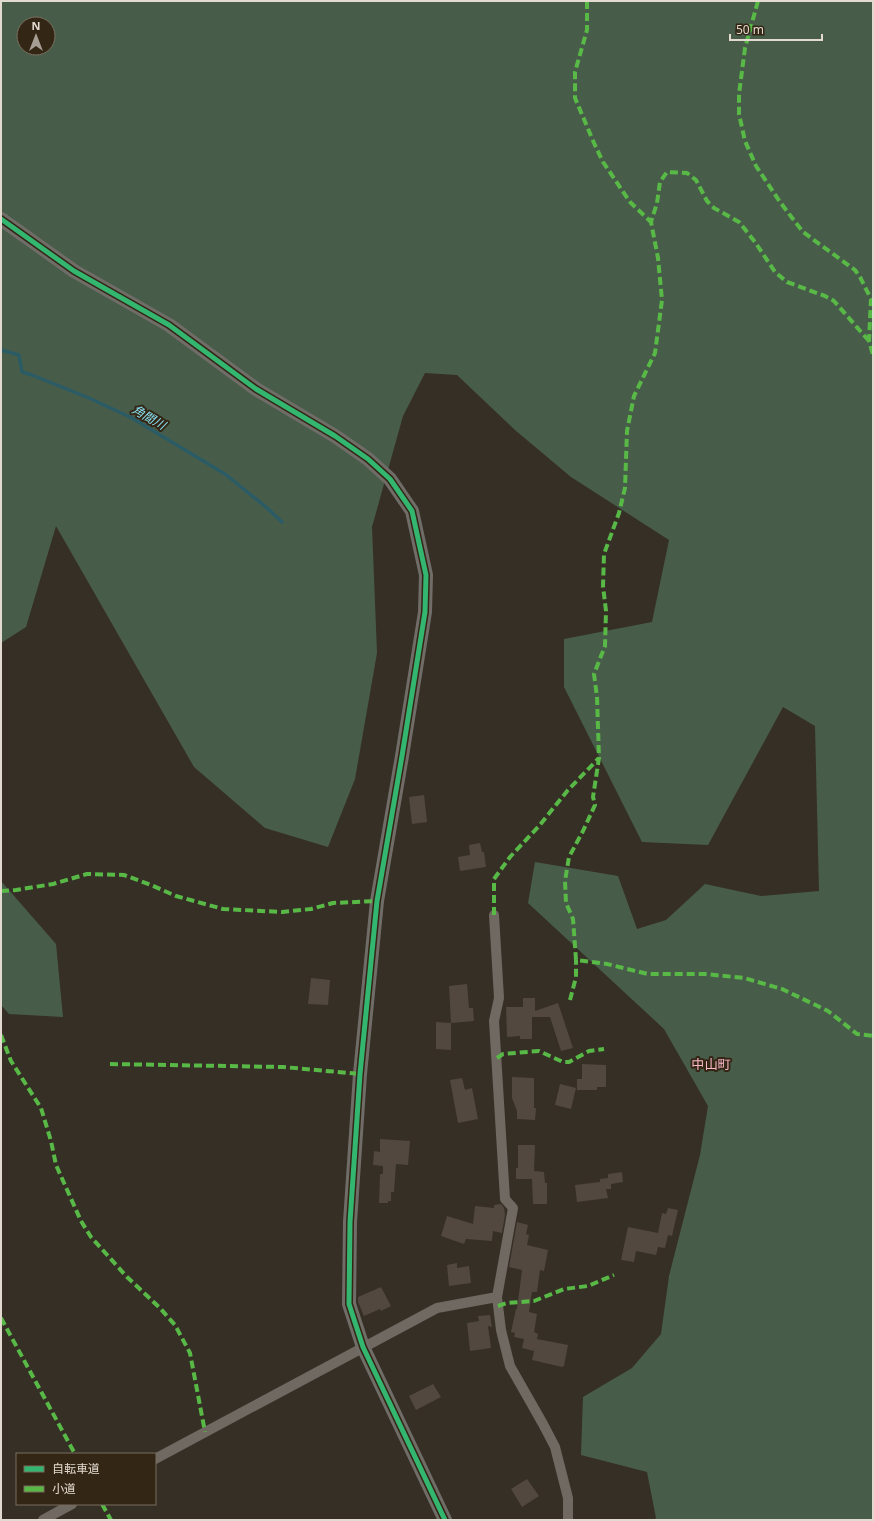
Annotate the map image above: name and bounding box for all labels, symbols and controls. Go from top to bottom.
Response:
north arrow [16,16,56,56]
scale bar [730,16,822,42]
text: N [32,18,40,33]
text: 50 m [736,21,764,38]
water label: 角間川 [129,401,171,434]
district label: 中山町 [691,1055,731,1073]
legend [16,1453,156,1505]
text: 自転車道 [52,1460,100,1477]
text: 小道 [52,1480,76,1497]

